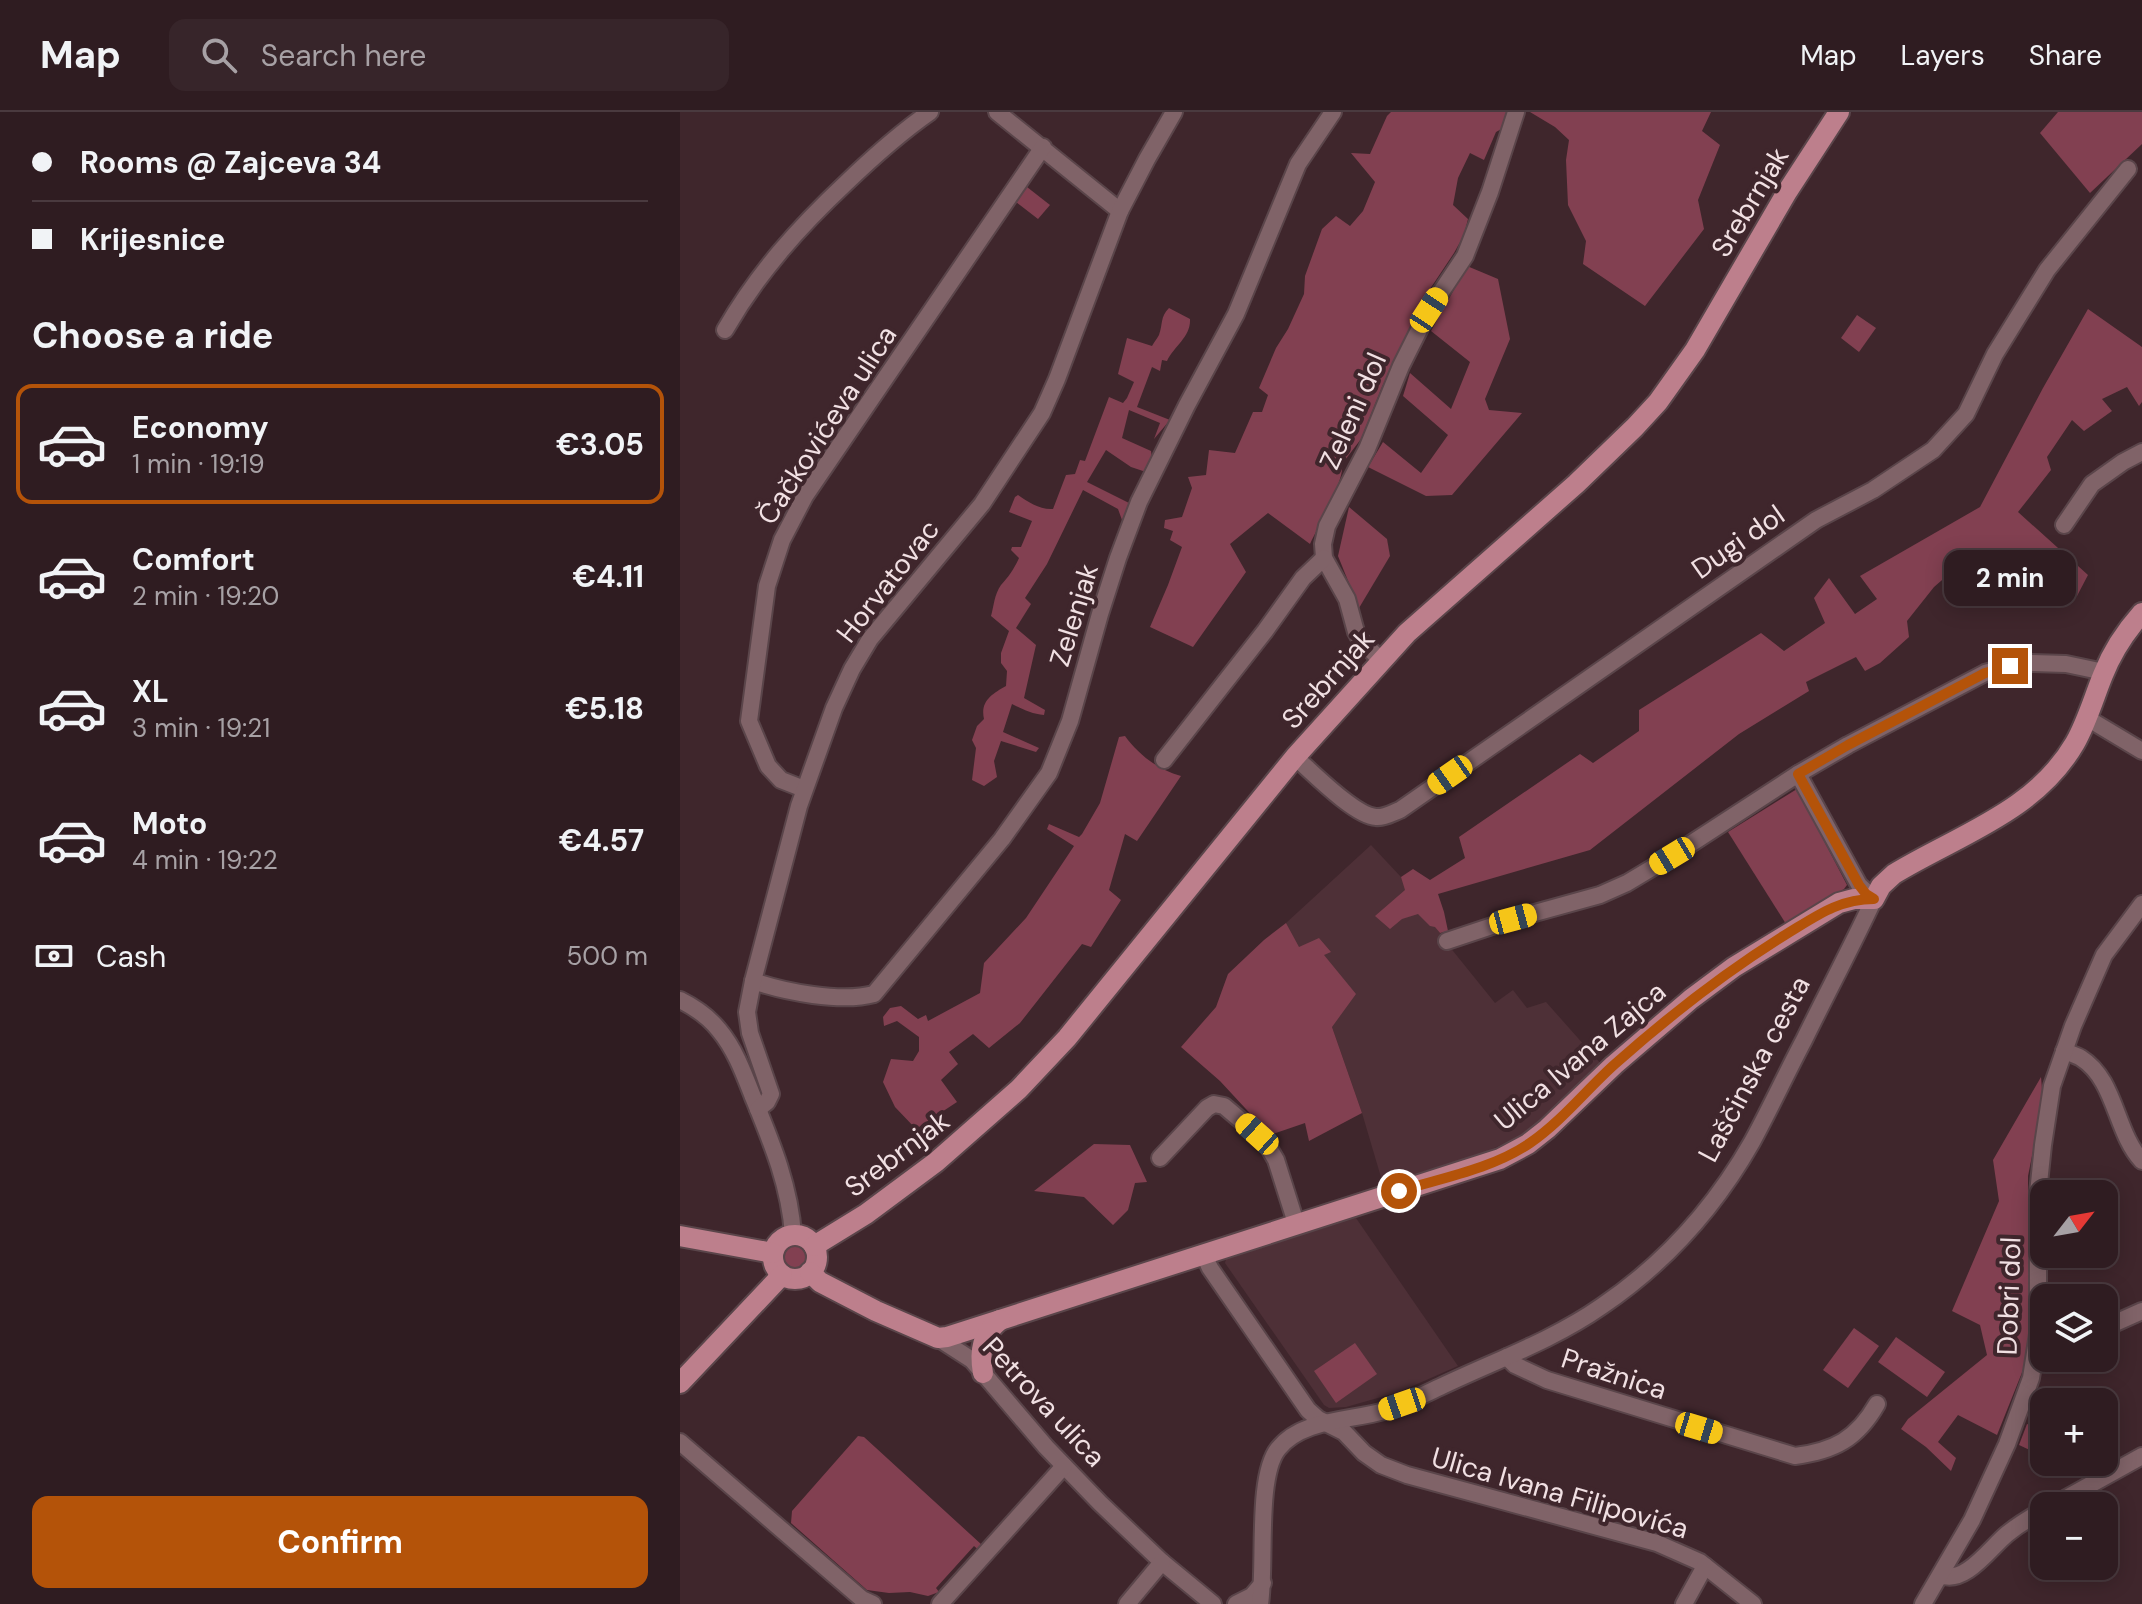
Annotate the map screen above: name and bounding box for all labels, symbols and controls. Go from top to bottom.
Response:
search box [169,19,729,91]
text: Map [40,30,121,80]
icon: search [197,33,241,77]
text: Search here [261,36,426,75]
text: Map [1800,37,1857,74]
text: Layers [1901,37,1985,74]
text: Share [2029,37,2102,74]
street label: Srebrnjak [1703,140,1797,264]
text: Rooms @ Zajceva 34 [80,143,381,182]
text: Krijesnice [80,220,225,259]
car [1406,283,1452,337]
text: Choose a ride [32,312,273,359]
street label: Čačkovićeva ulica [749,318,905,532]
street label: Zeleni dol [1311,347,1395,475]
icon: car [36,408,108,480]
text: Economy [132,408,269,447]
text: €3.05 [556,425,644,464]
text: 1 min · 19:19 [132,447,264,481]
street label: Dugi dol [1684,497,1792,587]
street label: Horvatovac [828,512,948,650]
icon: car [36,540,108,612]
text: Comfort [132,540,255,579]
callout: 2 min [1944,550,2076,606]
text: €4.11 [572,557,644,596]
street label: Zelenjak [1041,559,1107,671]
text: 2 min [1976,561,2044,595]
text: 2 min · 19:20 [132,579,279,613]
street label: Srebrnjak [1273,621,1383,737]
route end [1992,648,2028,684]
icon: car [36,672,108,744]
text: XL [132,672,169,711]
text: €5.18 [565,689,644,728]
text: 3 min · 19:21 [132,711,270,745]
car [1423,751,1477,799]
icon: car [36,804,108,876]
text: Moto [132,804,207,843]
text: €4.57 [559,821,644,860]
car [1645,833,1699,879]
text: 4 min · 19:22 [132,843,278,877]
car [1487,901,1539,937]
icon: cash [32,934,76,978]
text: Cash [96,937,166,976]
text: 500 m [566,939,648,973]
street label: Laščinska cesta [1690,970,1818,1168]
street label: Ulica Ivana Zajca [1487,973,1673,1139]
street label: Srebrnjak [837,1102,957,1206]
car [1231,1109,1283,1159]
route start [1381,1173,1417,1209]
north arrow [2030,1180,2118,1268]
map controls [2030,1180,2118,1580]
street label: Dobri dol [1988,1236,2030,1356]
button: layers [2030,1284,2118,1372]
street label: Petrova ulica [974,1329,1114,1475]
street label: Pražnica [1557,1340,1671,1408]
car [1375,1385,1429,1423]
button: + [2030,1388,2118,1476]
car [1673,1410,1725,1446]
street label: Ulica Ivana Filipovića [1427,1439,1693,1547]
button: − [2030,1492,2118,1580]
button: Confirm [32,1496,648,1588]

